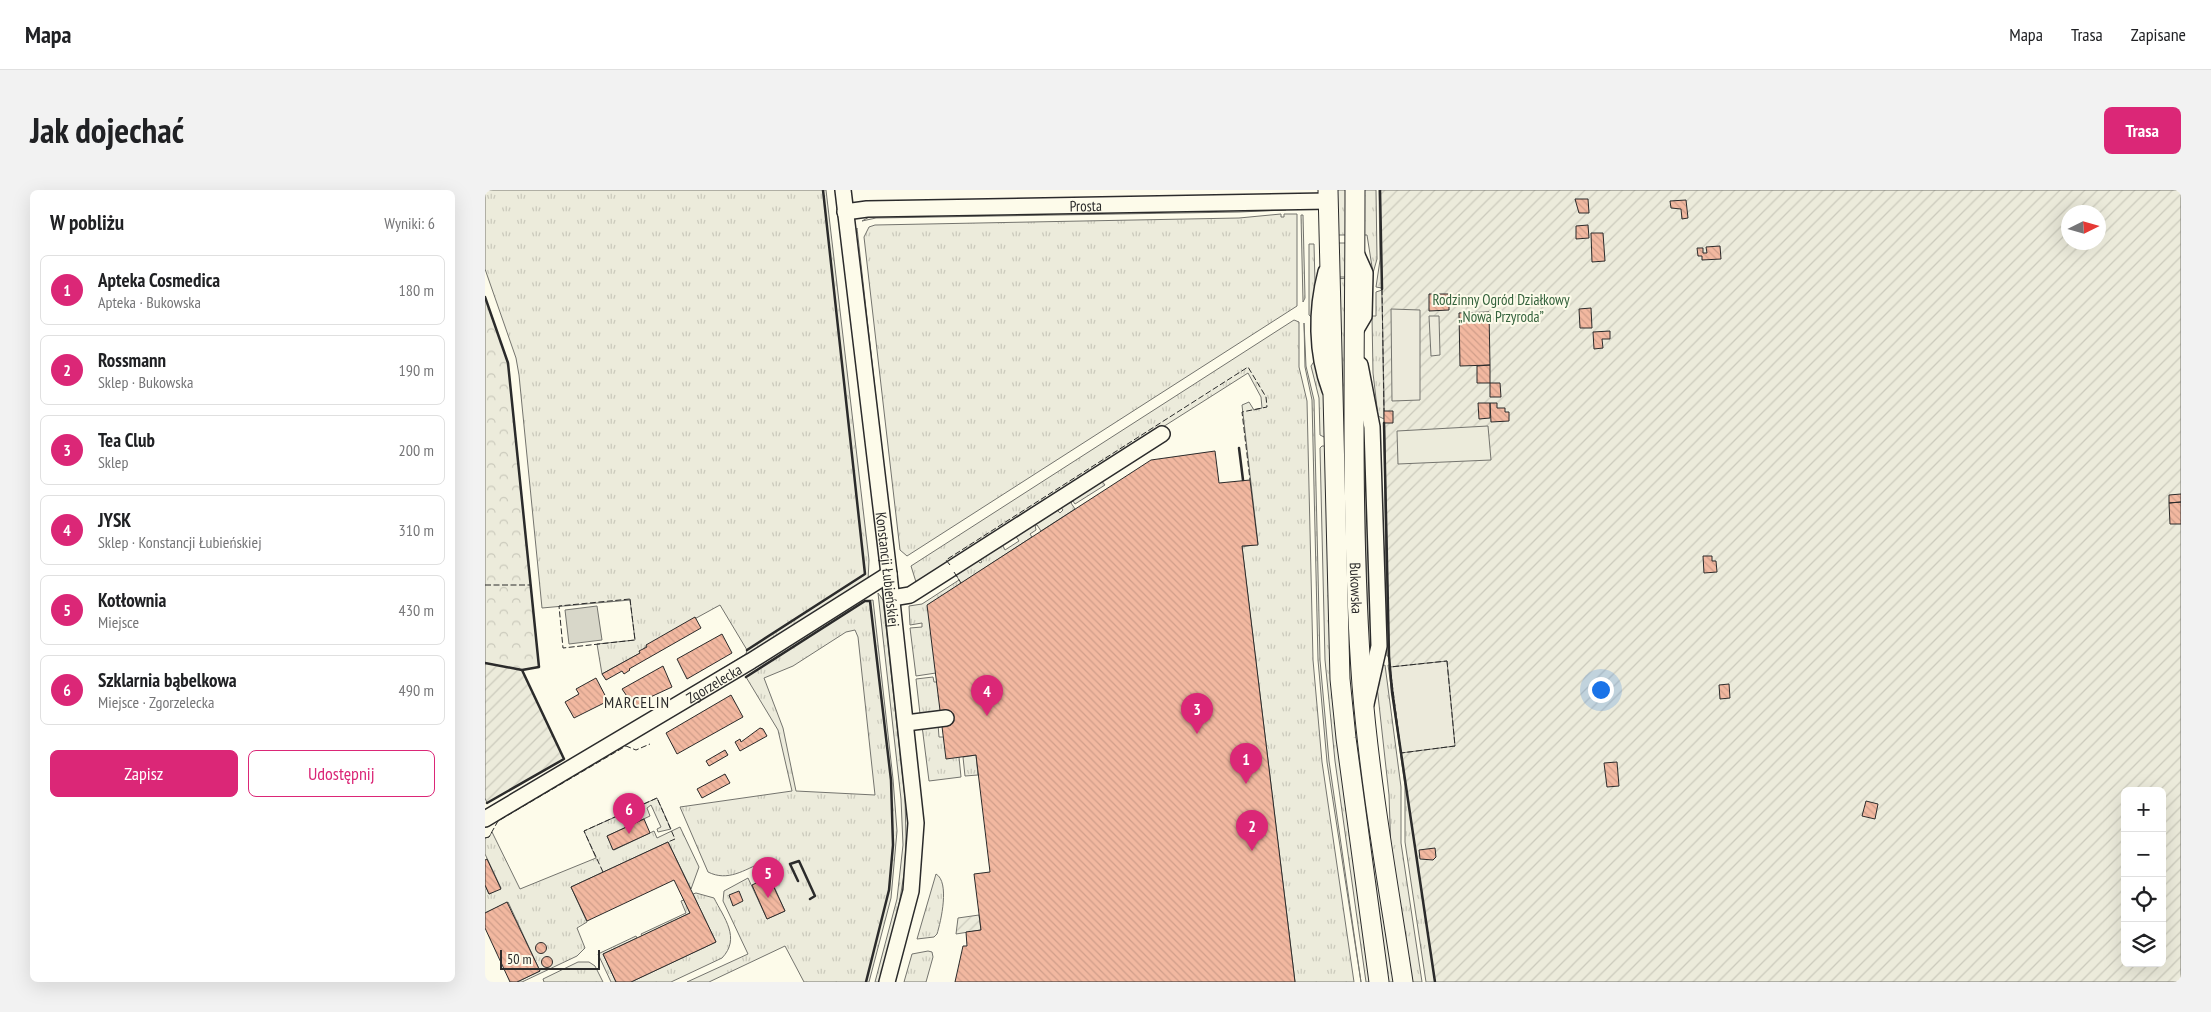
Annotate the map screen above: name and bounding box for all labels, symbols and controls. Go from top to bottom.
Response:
text: Mapa [25,19,72,50]
text: Mapa [2009,23,2043,46]
text: Trasa [2071,23,2103,46]
text: Zapisane [2131,23,2186,46]
text: Jak dojechać [30,107,184,153]
button: Trasa [2104,107,2181,154]
street label: Prosta [1069,195,1102,215]
north arrow [2061,205,2106,250]
text: W pobliżu [50,209,124,236]
text: Wyniki: 6 [384,213,435,233]
text: Apteka Cosmedica [98,268,220,292]
text: 1 [63,280,71,300]
text: 180 m [399,280,434,300]
park label: Rodzinny Ogród Działkowy „Nowa Przyroda” [1432,290,1570,326]
text: Apteka · Bukowska [98,292,201,312]
text: Rossmann [98,348,166,372]
text: 2 [63,360,71,380]
text: 190 m [399,360,434,380]
text: Sklep · Bukowska [98,372,193,392]
text: Tea Club [98,428,155,452]
text: 3 [63,440,71,460]
text: 200 m [399,440,434,460]
text: Sklep [98,452,128,472]
text: JYSK [98,508,131,532]
street label: Konstancji Łubieńskiej [872,511,904,628]
text: 4 [63,520,71,540]
text: 310 m [399,520,434,540]
text: Sklep · Konstancji Łubieńskiej [98,532,262,552]
street label: Bukowska [1346,562,1367,614]
text: Kotłownia [98,588,166,612]
text: 5 [63,600,71,620]
text: 430 m [399,600,434,620]
text: Miejsce [98,612,139,632]
street label: Zgorzelecka [682,659,745,707]
text: Szklarnia bąbelkowa [98,668,237,692]
pin: 4 [971,675,1003,716]
your location [1588,677,1614,703]
text: 6 [63,680,71,700]
text: 490 m [399,680,434,700]
text: Miejsce · Zgorzelecka [98,692,214,712]
district label: MARCELIN [604,692,670,712]
pin: 3 [1181,693,1213,734]
pin: 1 [1230,743,1262,784]
button: Zapisz [50,750,238,797]
button: Udostępnij [248,750,435,797]
map controls [2121,787,2166,967]
button: + [2121,787,2166,832]
pin: 6 [613,793,645,834]
pin: 2 [1236,810,1268,851]
button: − [2121,832,2166,877]
pin: 5 [752,857,784,898]
button: locate [2121,877,2166,922]
button: layers [2121,922,2166,967]
scale bar [500,947,600,970]
text: 50 m [507,950,532,968]

